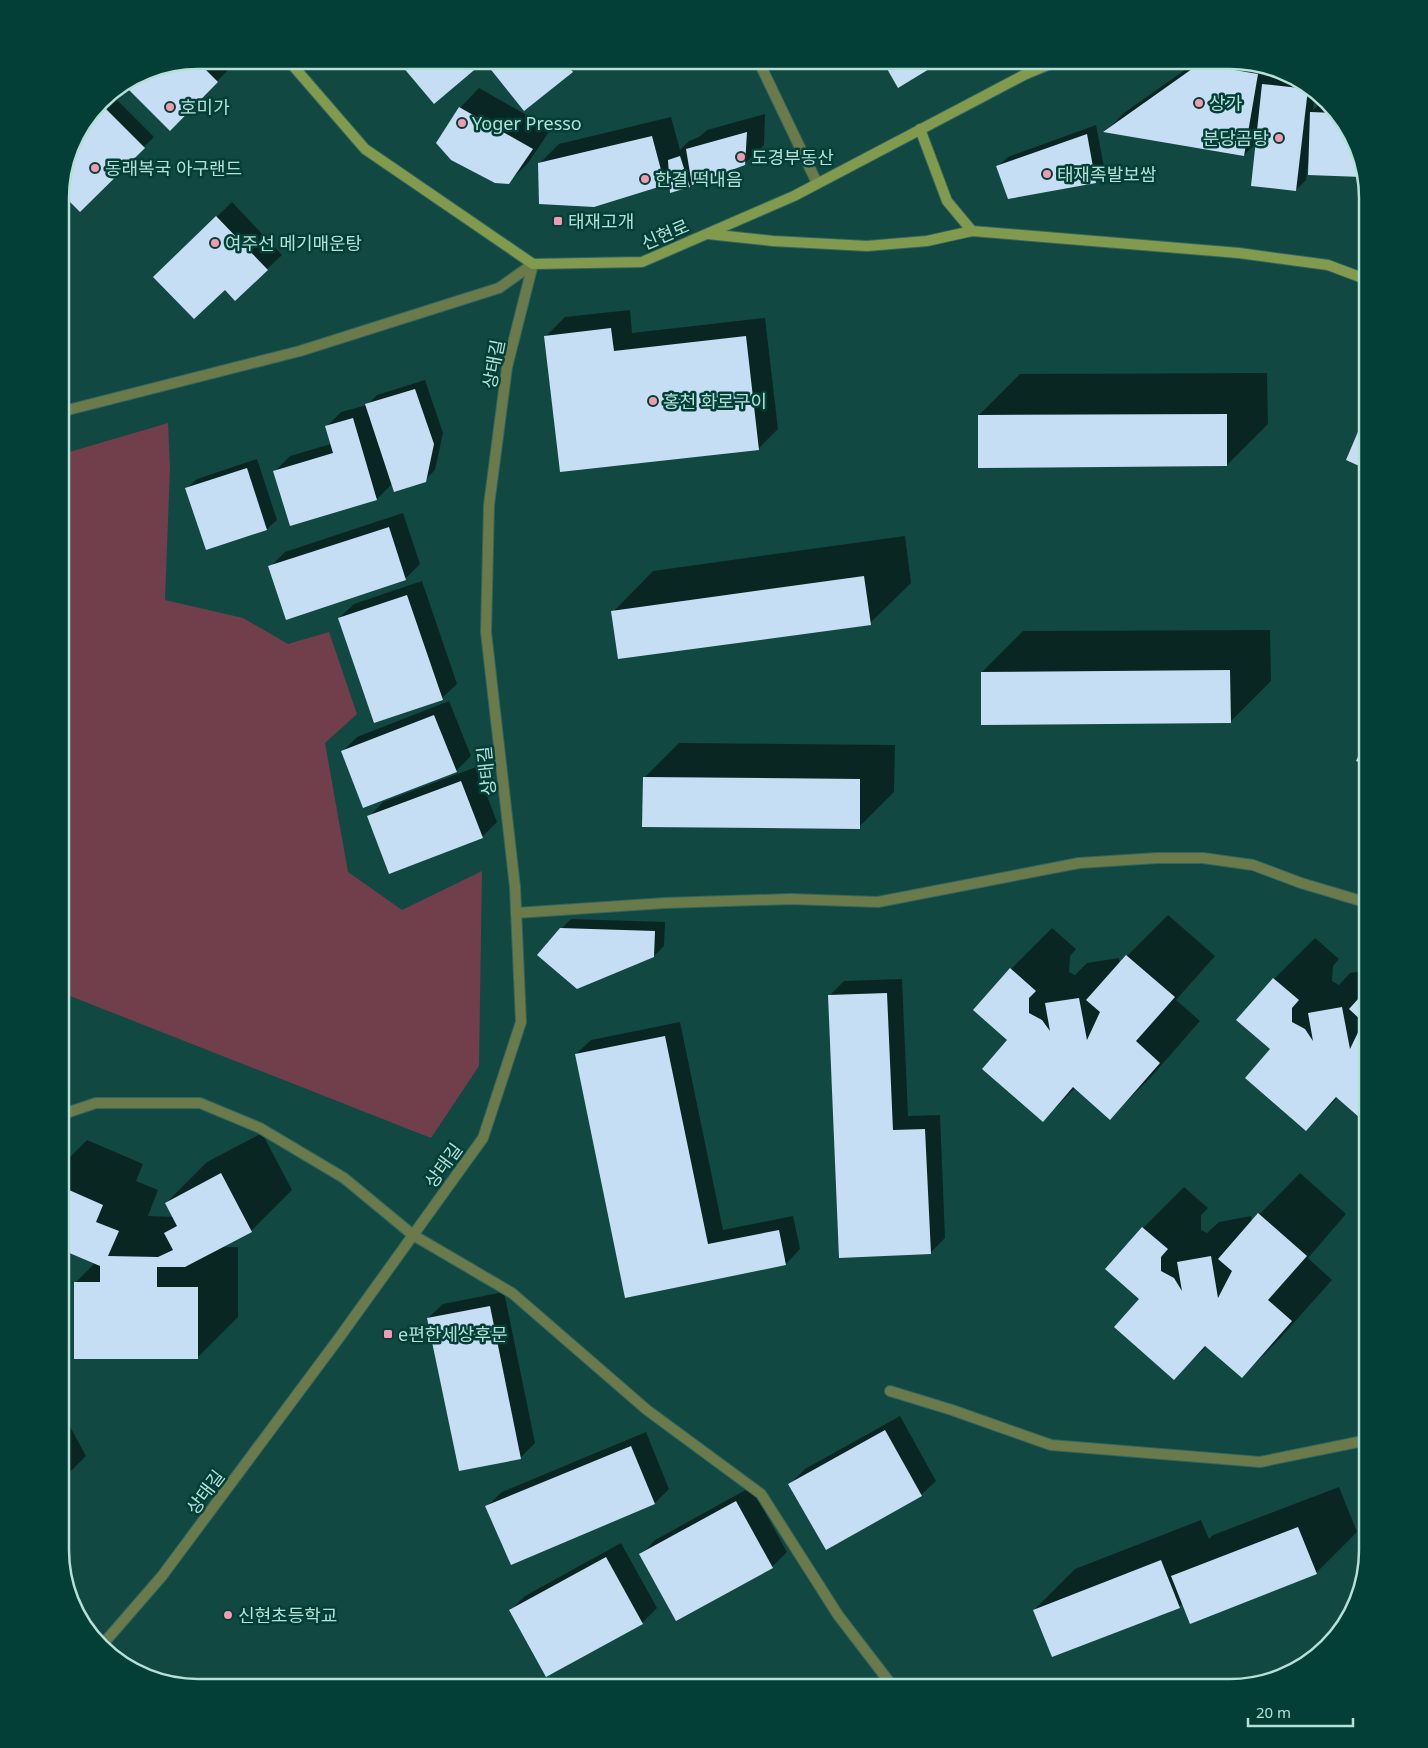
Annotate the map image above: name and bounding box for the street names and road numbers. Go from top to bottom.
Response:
street label: 신현로 [637,213,693,255]
street label: 상태길 [476,337,510,391]
street label: 상태길 [471,745,501,797]
street label: 상태길 [419,1138,467,1192]
street label: 상태길 [180,1465,230,1519]

